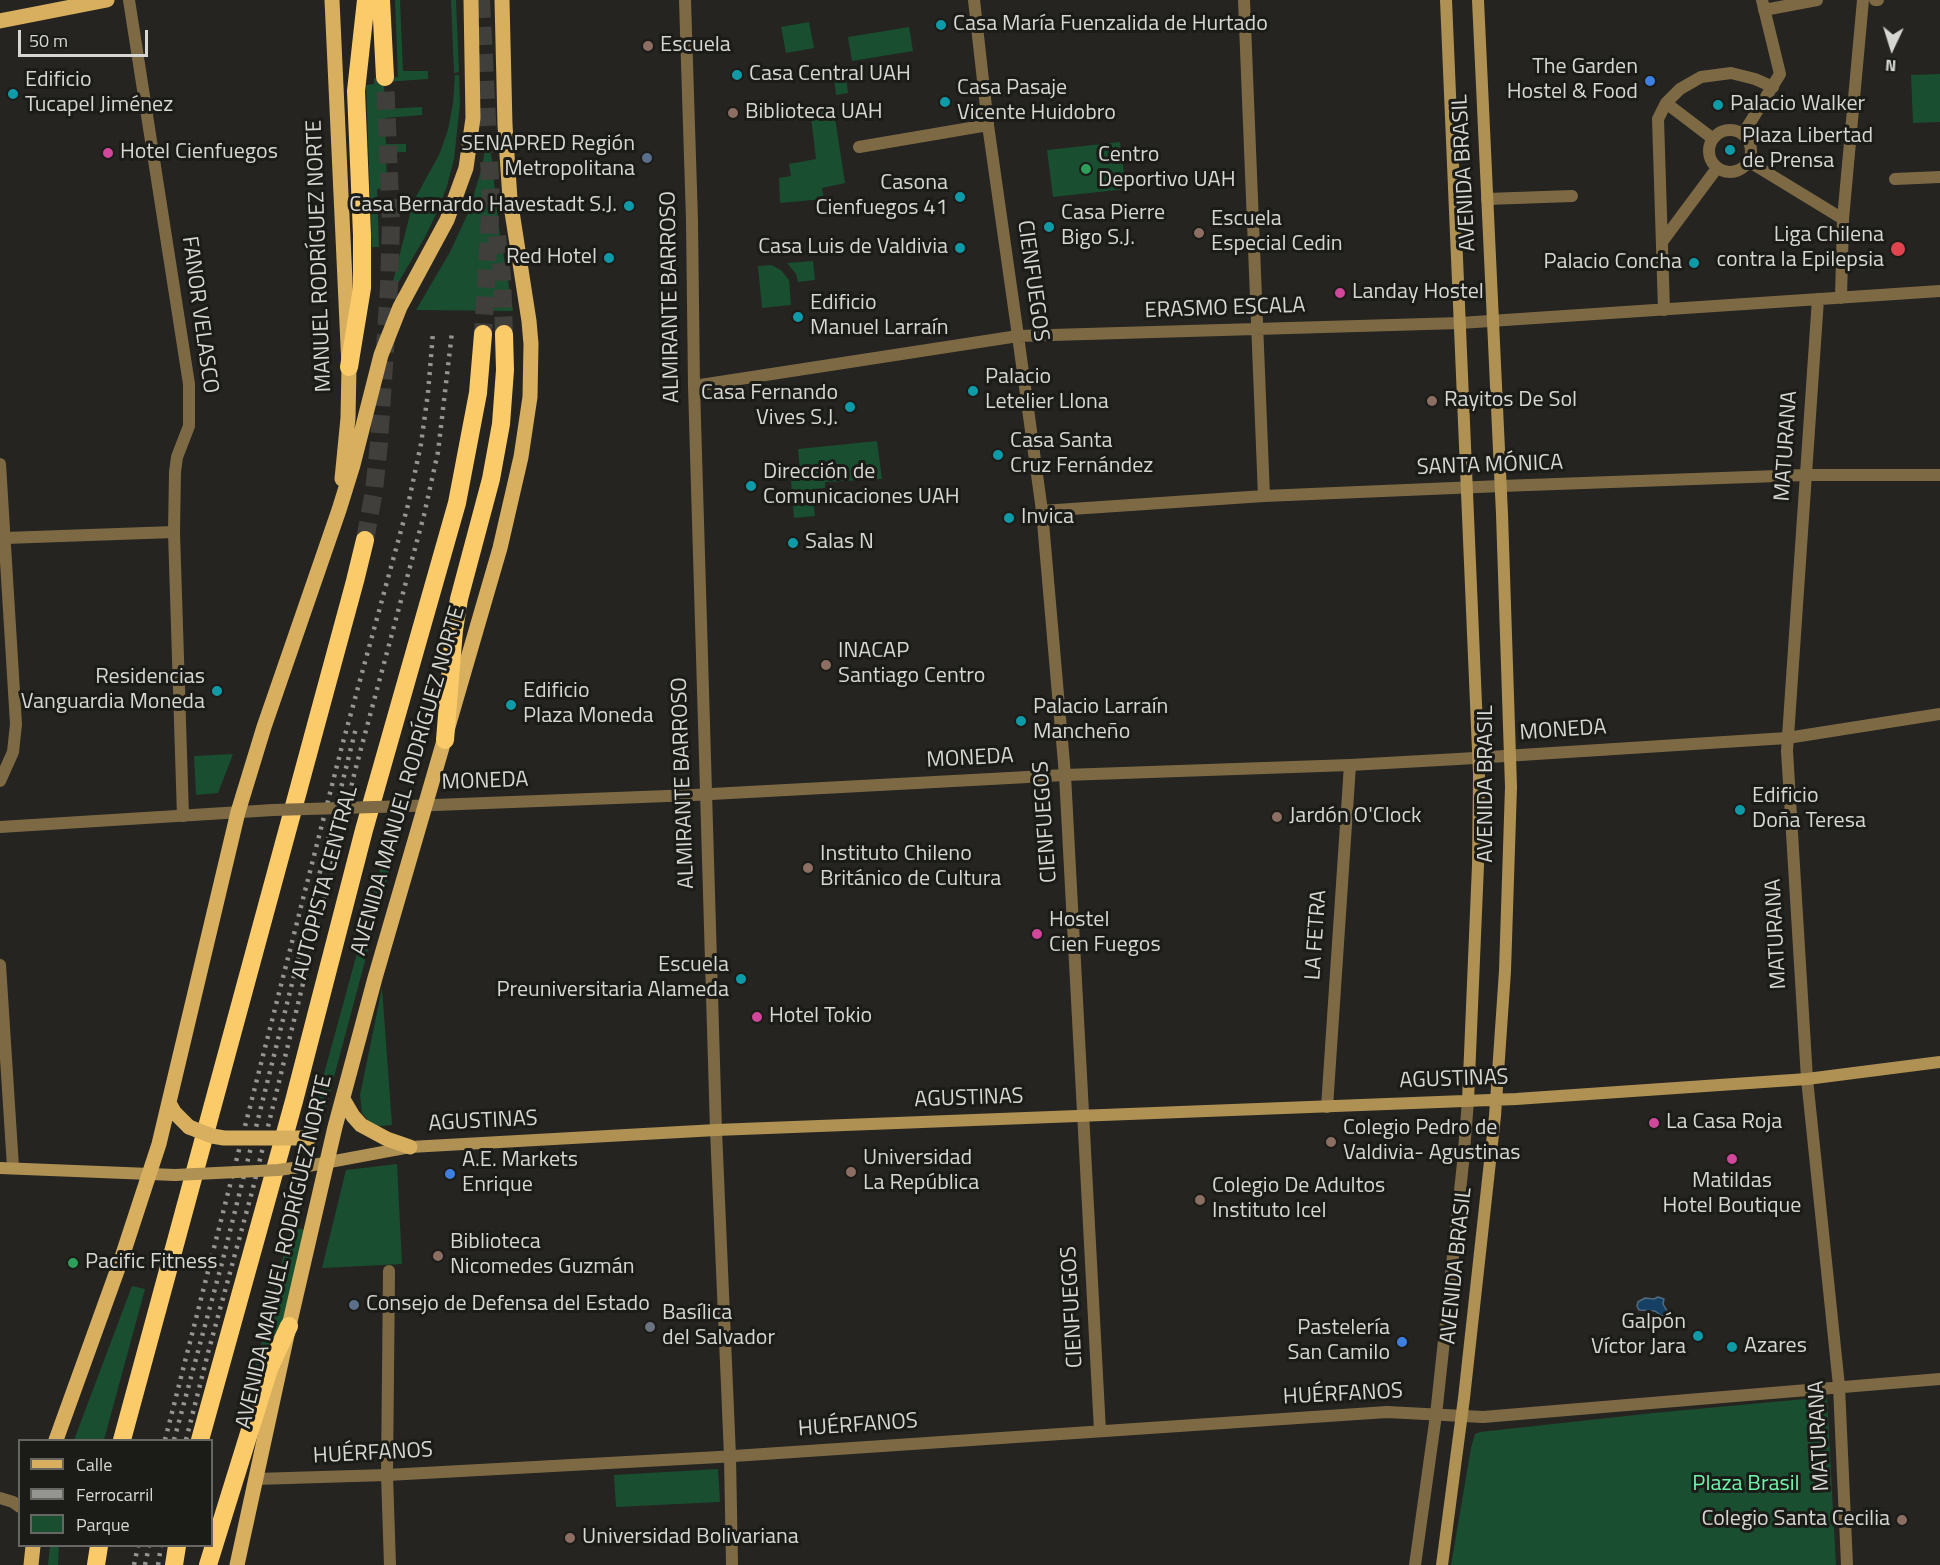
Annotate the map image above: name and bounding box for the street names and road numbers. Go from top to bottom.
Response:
street label: AVENIDA BRASIL [1448,94,1482,252]
street label: MANUEL RODRÍGUEZ NORTE [302,119,338,393]
street label: ALMIRANTE BARROSO [656,191,686,403]
street label: CIENFUEGOS [1010,219,1054,343]
street label: FANOR VELASCO [175,235,223,395]
street label: ERASMO ESCALA [1144,293,1306,325]
street label: MATURANA [1770,390,1804,502]
street label: SANTA MÓNICA [1416,450,1564,482]
street label: AVENIDA MANUEL RODRÍGUEZ NORTE [346,603,472,959]
street label: ALMIRANTE BARROSO [667,677,701,889]
street label: AVENIDA BRASIL [1474,705,1500,863]
street label: MONEDA [1519,715,1607,747]
street label: MONEDA [926,744,1014,774]
street label: CIENFUEGOS [1029,760,1063,884]
street label: MONEDA [441,767,529,797]
street label: AUTOPISTA CENTRAL [287,783,365,983]
street label: MATURANA [1761,878,1793,990]
street label: LA FETRA [1301,889,1333,981]
street label: AGUSTINAS [1399,1065,1509,1095]
street label: AVENIDA MANUEL RODRÍGUEZ NORTE [231,1073,339,1431]
street label: AGUSTINAS [914,1084,1024,1114]
street label: AGUSTINAS [428,1106,538,1138]
street label: AVENIDA BRASIL [1436,1186,1478,1346]
street label: CIENFUEGOS [1057,1245,1089,1369]
street label: HUÉRFANOS [1282,1379,1404,1411]
street label: MATURANA [1804,1380,1836,1492]
street label: HUÉRFANOS [797,1409,919,1443]
street label: HUÉRFANOS [312,1438,434,1470]

